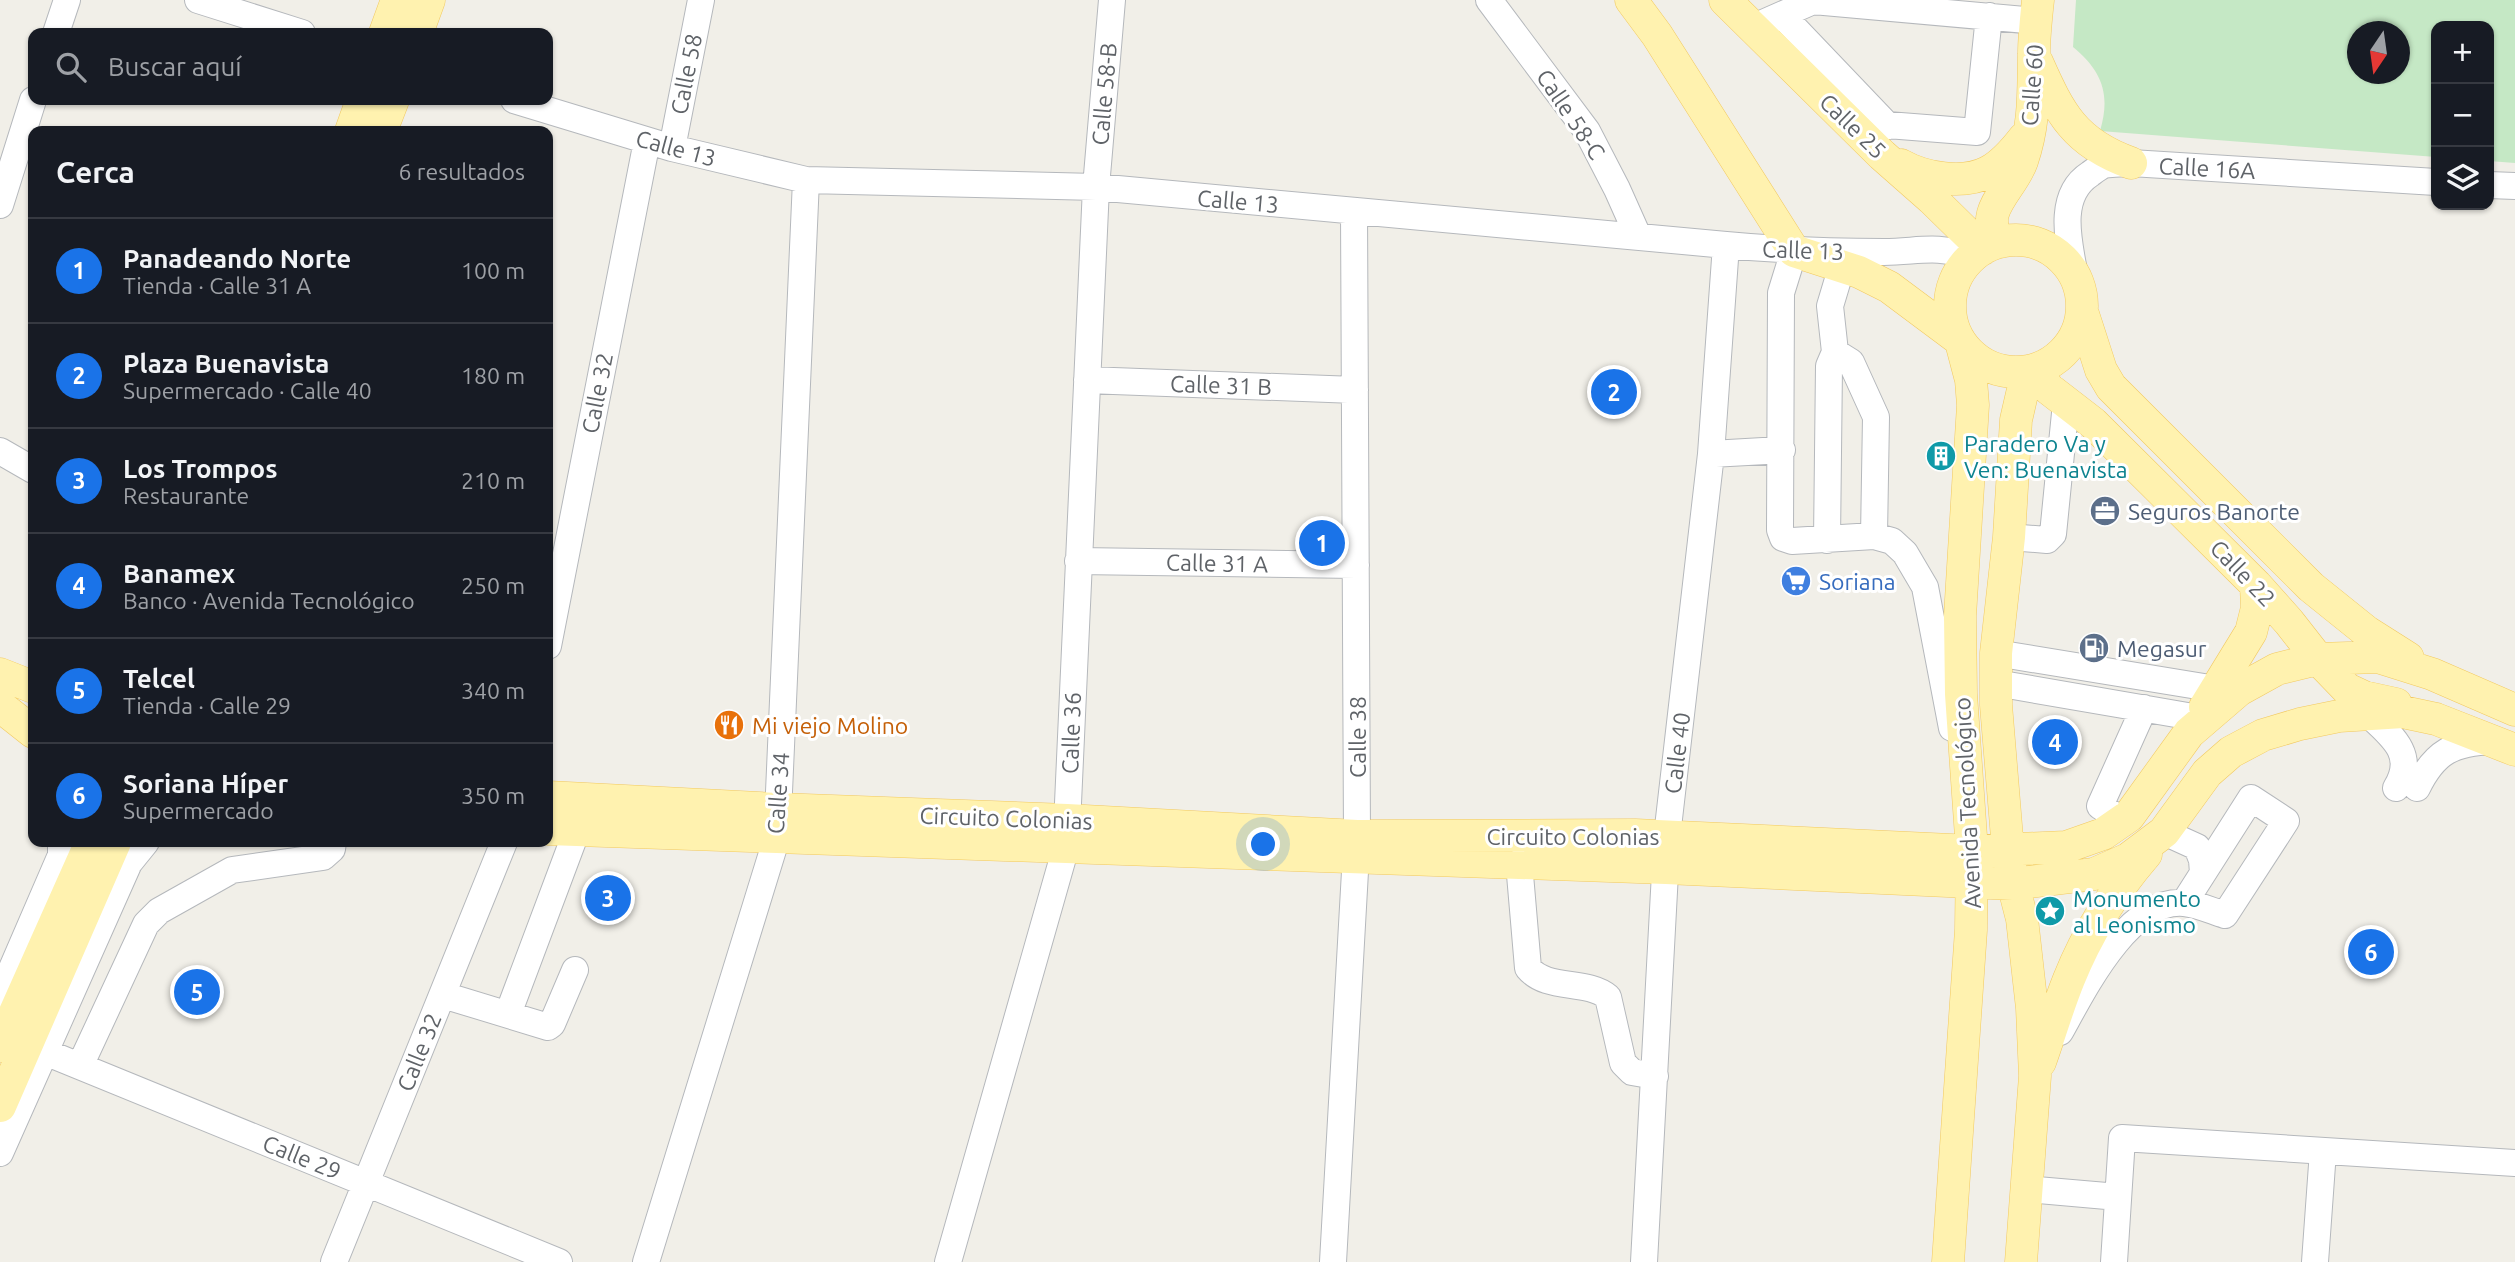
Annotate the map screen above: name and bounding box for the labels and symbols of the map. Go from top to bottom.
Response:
north arrow [2347,21,2410,84]
street label: Calle 58 [666,31,706,117]
street label: Calle 58-B [1087,42,1121,146]
street label: Calle 60 [2017,43,2047,127]
street label: Calle 58-C [1532,64,1610,164]
street label: Calle 25 [1815,89,1891,163]
street label: Calle 13 [633,125,719,171]
street label: Calle 16A [2158,153,2256,183]
street label: Calle 13 [1196,185,1280,217]
street label: Calle 13 [1762,236,1844,264]
street label: Calle 32 [577,350,617,436]
pin: 2 [1591,366,1637,418]
street label: Calle 31 B [1170,371,1272,399]
place label: Paradero Va y Ven: Buenavista [1964,431,2128,482]
building icon: Paradero Va y Ven: Buenavista [1924,439,1958,473]
office icon: Seguros Banorte [2088,494,2122,528]
place label: Seguros Banorte [2128,499,2300,524]
pin: 1 [1299,517,1345,569]
street label: Calle 22 [2206,535,2280,611]
street label: Calle 31 A [1166,550,1268,576]
supermarket icon: Soriana [1779,564,1813,598]
place label: Soriana [1819,569,1896,594]
fuel station icon: Megasur [2077,631,2111,665]
place label: Megasur [2117,636,2207,661]
street label: Calle 36 [1057,692,1085,774]
street label: Calle 38 [1345,696,1370,778]
street label: Avenida Tecnológico [1949,697,1985,909]
restaurant icon: Mi viejo Molino [712,708,746,742]
street label: Calle 40 [1660,711,1694,795]
place label: Mi viejo Molino [752,713,908,738]
pin: 4 [2032,716,2078,768]
street label: Calle 34 [763,751,793,835]
street label: Circuito Colonias [919,802,1093,834]
street label: Circuito Colonias [1486,824,1660,849]
your location [1246,827,1280,861]
pin: 3 [585,872,631,924]
place label: Monumento al Leonismo [2073,886,2201,937]
place icon: Monumento al Leonismo [2033,894,2067,928]
pin: 6 [2348,926,2394,978]
pin: 5 [174,966,220,1018]
street label: Calle 32 [392,1009,446,1095]
street label: Calle 29 [259,1130,345,1184]

